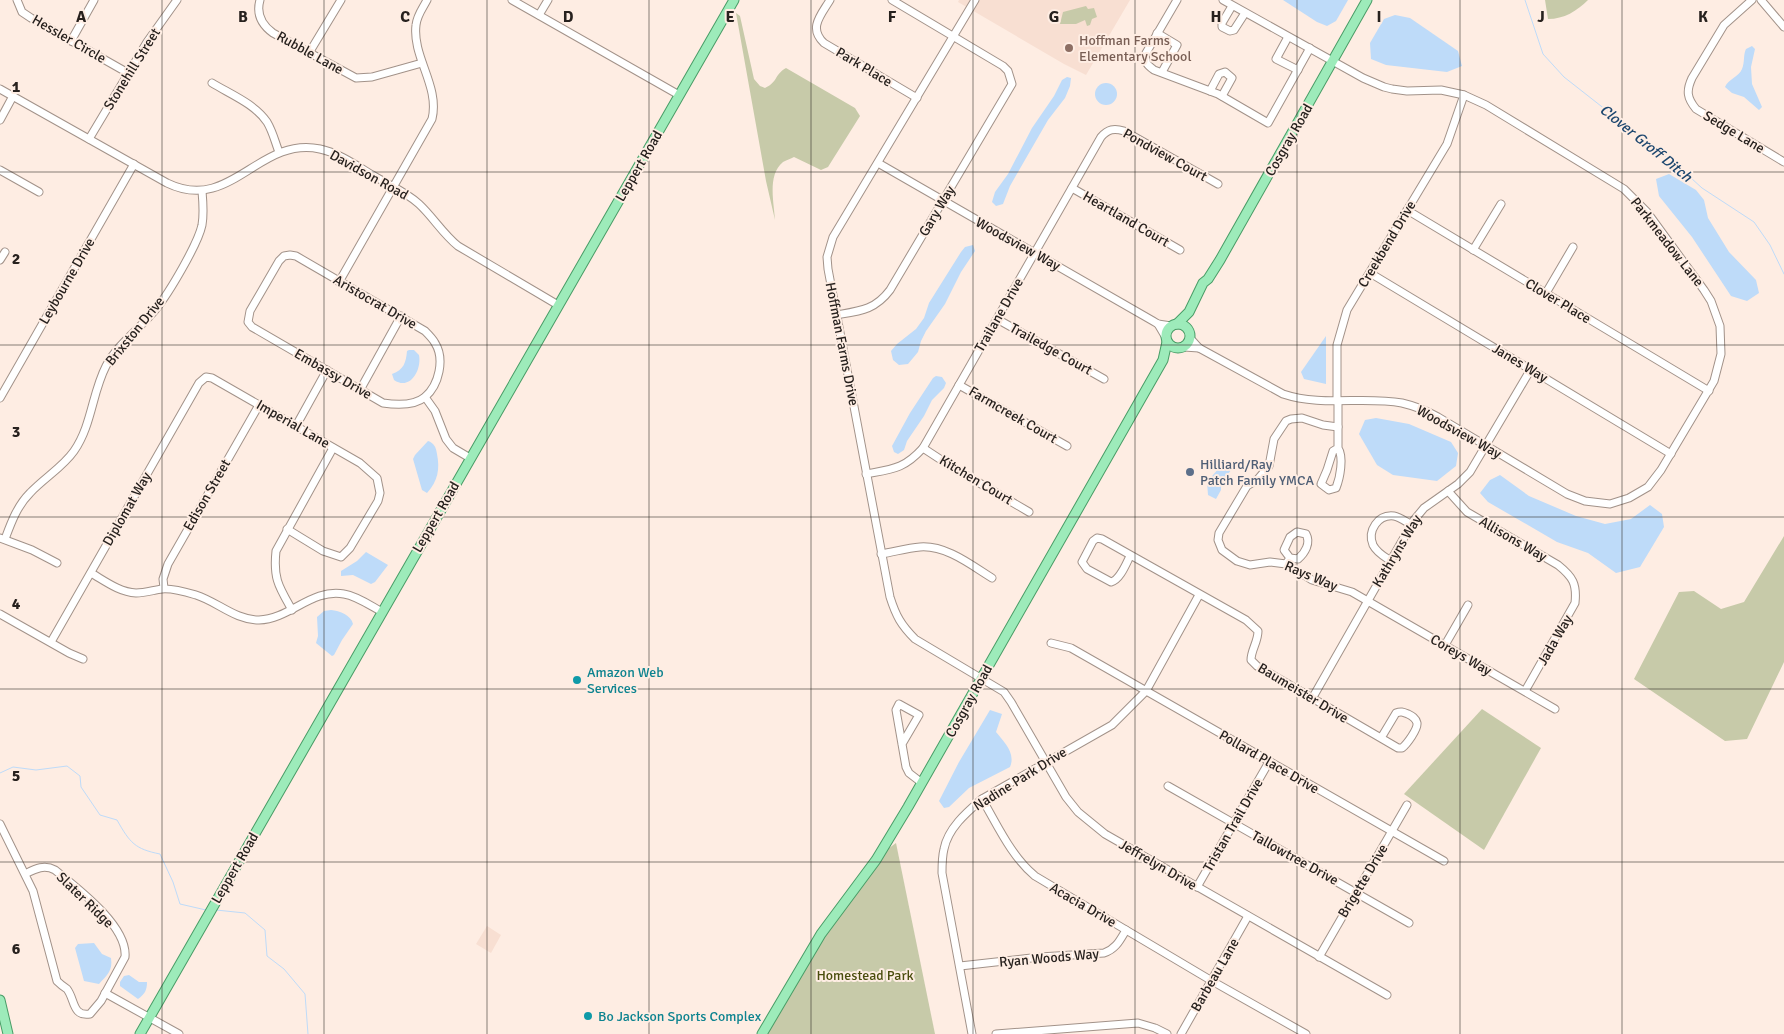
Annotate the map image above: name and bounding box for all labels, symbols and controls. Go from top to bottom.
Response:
text: A [76,7,87,27]
text: B [238,7,248,27]
text: C [400,7,410,27]
text: D [563,7,574,27]
text: E [725,7,735,27]
text: F [888,7,897,27]
text: G [1049,7,1059,27]
text: H [1211,7,1221,27]
text: I [1376,7,1382,27]
text: J [1537,7,1545,27]
text: K [1698,7,1708,27]
street label: Hessler Circle [29,11,109,67]
street label: Stonehill Street [100,25,164,113]
street label: Rubble Lane [274,28,346,78]
place label: Hoffman Farms Elementary School [1079,32,1192,65]
marker: Hoffman Farms Elementary School [1063,42,1075,54]
street label: Park Place [833,44,895,90]
text: 1 [12,77,21,97]
water label: Clover Groff Ditch [1596,100,1696,186]
street label: Cosgray Road [1261,101,1317,179]
street label: Sedge Lane [1700,107,1768,157]
street label: Pondview Court [1120,125,1210,185]
street label: Leppert Road [612,127,666,205]
street label: Davidson Road [327,146,411,204]
street label: Gary Way [915,182,959,239]
street label: Heartland Court [1080,187,1172,251]
street label: Parkmeadow Lane [1627,194,1707,290]
street label: Creekbend Drive [1354,198,1420,290]
street label: Woodsview Way [973,214,1064,275]
street label: Leybourne Drive [35,235,99,327]
text: 2 [12,249,20,269]
street label: Aristocrat Drive [330,271,420,333]
street label: Trailane Drive [971,275,1027,355]
street label: Clover Place [1522,275,1594,327]
street label: Hoffman Farms Drive [822,281,862,407]
street label: Brixston Drive [102,293,168,369]
street label: Trailedge Court [1007,319,1095,379]
street label: Janes Way [1489,340,1551,386]
street label: Embassy Drive [291,345,375,403]
street label: Farmcreek Court [966,383,1060,447]
street label: Imperial Lane [253,396,333,452]
street label: Woodsview Way [1414,402,1505,463]
text: 3 [12,422,20,442]
street label: Kitchen Court [936,451,1016,509]
street label: Edison Street [180,456,234,534]
place label: Hilliard/Ray Patch Family YMCA [1200,456,1315,489]
marker: Hilliard/Ray Patch Family YMCA [1184,466,1196,478]
street label: Diplomat Way [99,469,155,549]
street label: Leppert Road [409,478,463,556]
street label: Kathryns Way [1369,511,1426,590]
street label: Allisons Way [1476,513,1550,565]
street label: Rays Way [1282,557,1340,595]
text: 4 [12,594,21,614]
street label: Jada Way [1534,611,1576,668]
street label: Coreys Way [1427,631,1495,680]
street label: Baumeister Drive [1255,659,1351,727]
street label: Cosgray Road [942,662,996,740]
place label: Amazon Web Services [587,664,664,697]
marker: Amazon Web Services [571,674,583,686]
street label: Pollard Place Drive [1216,726,1322,798]
street label: Nadine Park Drive [970,744,1070,814]
text: 5 [12,766,20,786]
street label: Tristan Trail Drive [1199,775,1267,875]
street label: Tallowtree Drive [1249,827,1341,889]
street label: Leppert Road [208,829,262,907]
street label: Jeffrelyn Drive [1116,836,1200,894]
street label: Brigette Drive [1334,841,1392,921]
street label: Slater Ridge [53,869,117,931]
street label: Acacia Drive [1047,879,1119,931]
street label: Barbeau Lane [1187,935,1243,1015]
text: 6 [12,939,21,959]
street label: Ryan Woods Way [998,945,1100,971]
park label: Homestead Park [816,967,914,984]
place label: Bo Jackson Sports Complex [598,1008,762,1025]
marker: Bo Jackson Sports Complex [582,1010,594,1022]

